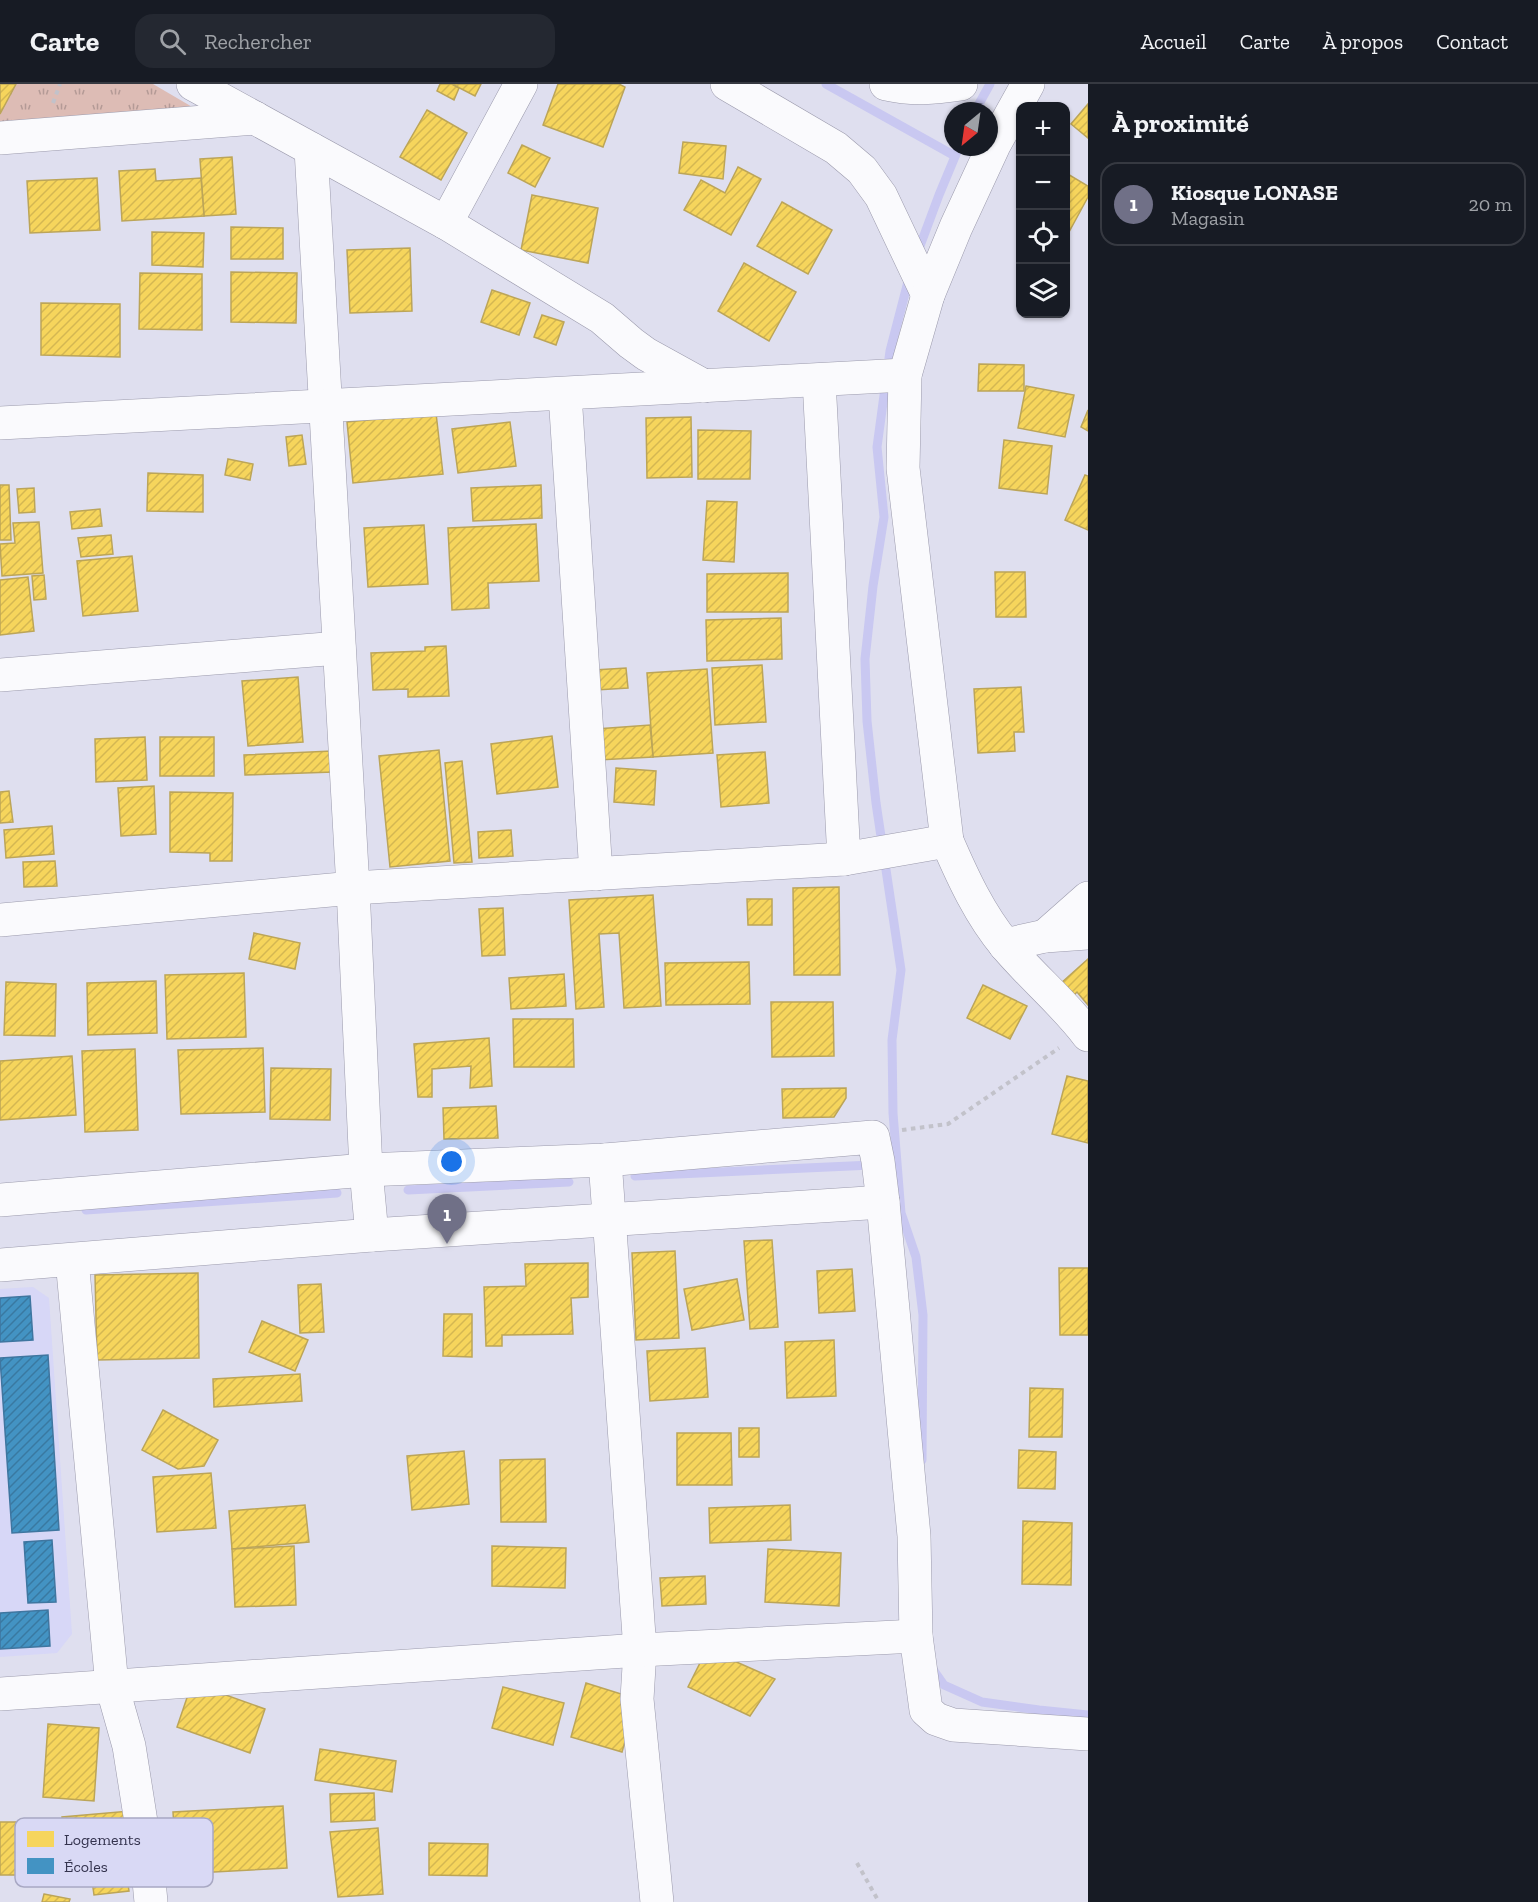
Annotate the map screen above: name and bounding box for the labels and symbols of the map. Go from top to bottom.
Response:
north arrow [944,102,998,156]
your location [437,1147,466,1176]
pin: 1 [428,1194,466,1244]
legend [15,1818,213,1887]
text: Logements [64,1830,141,1849]
text: Écoles [64,1857,108,1876]

